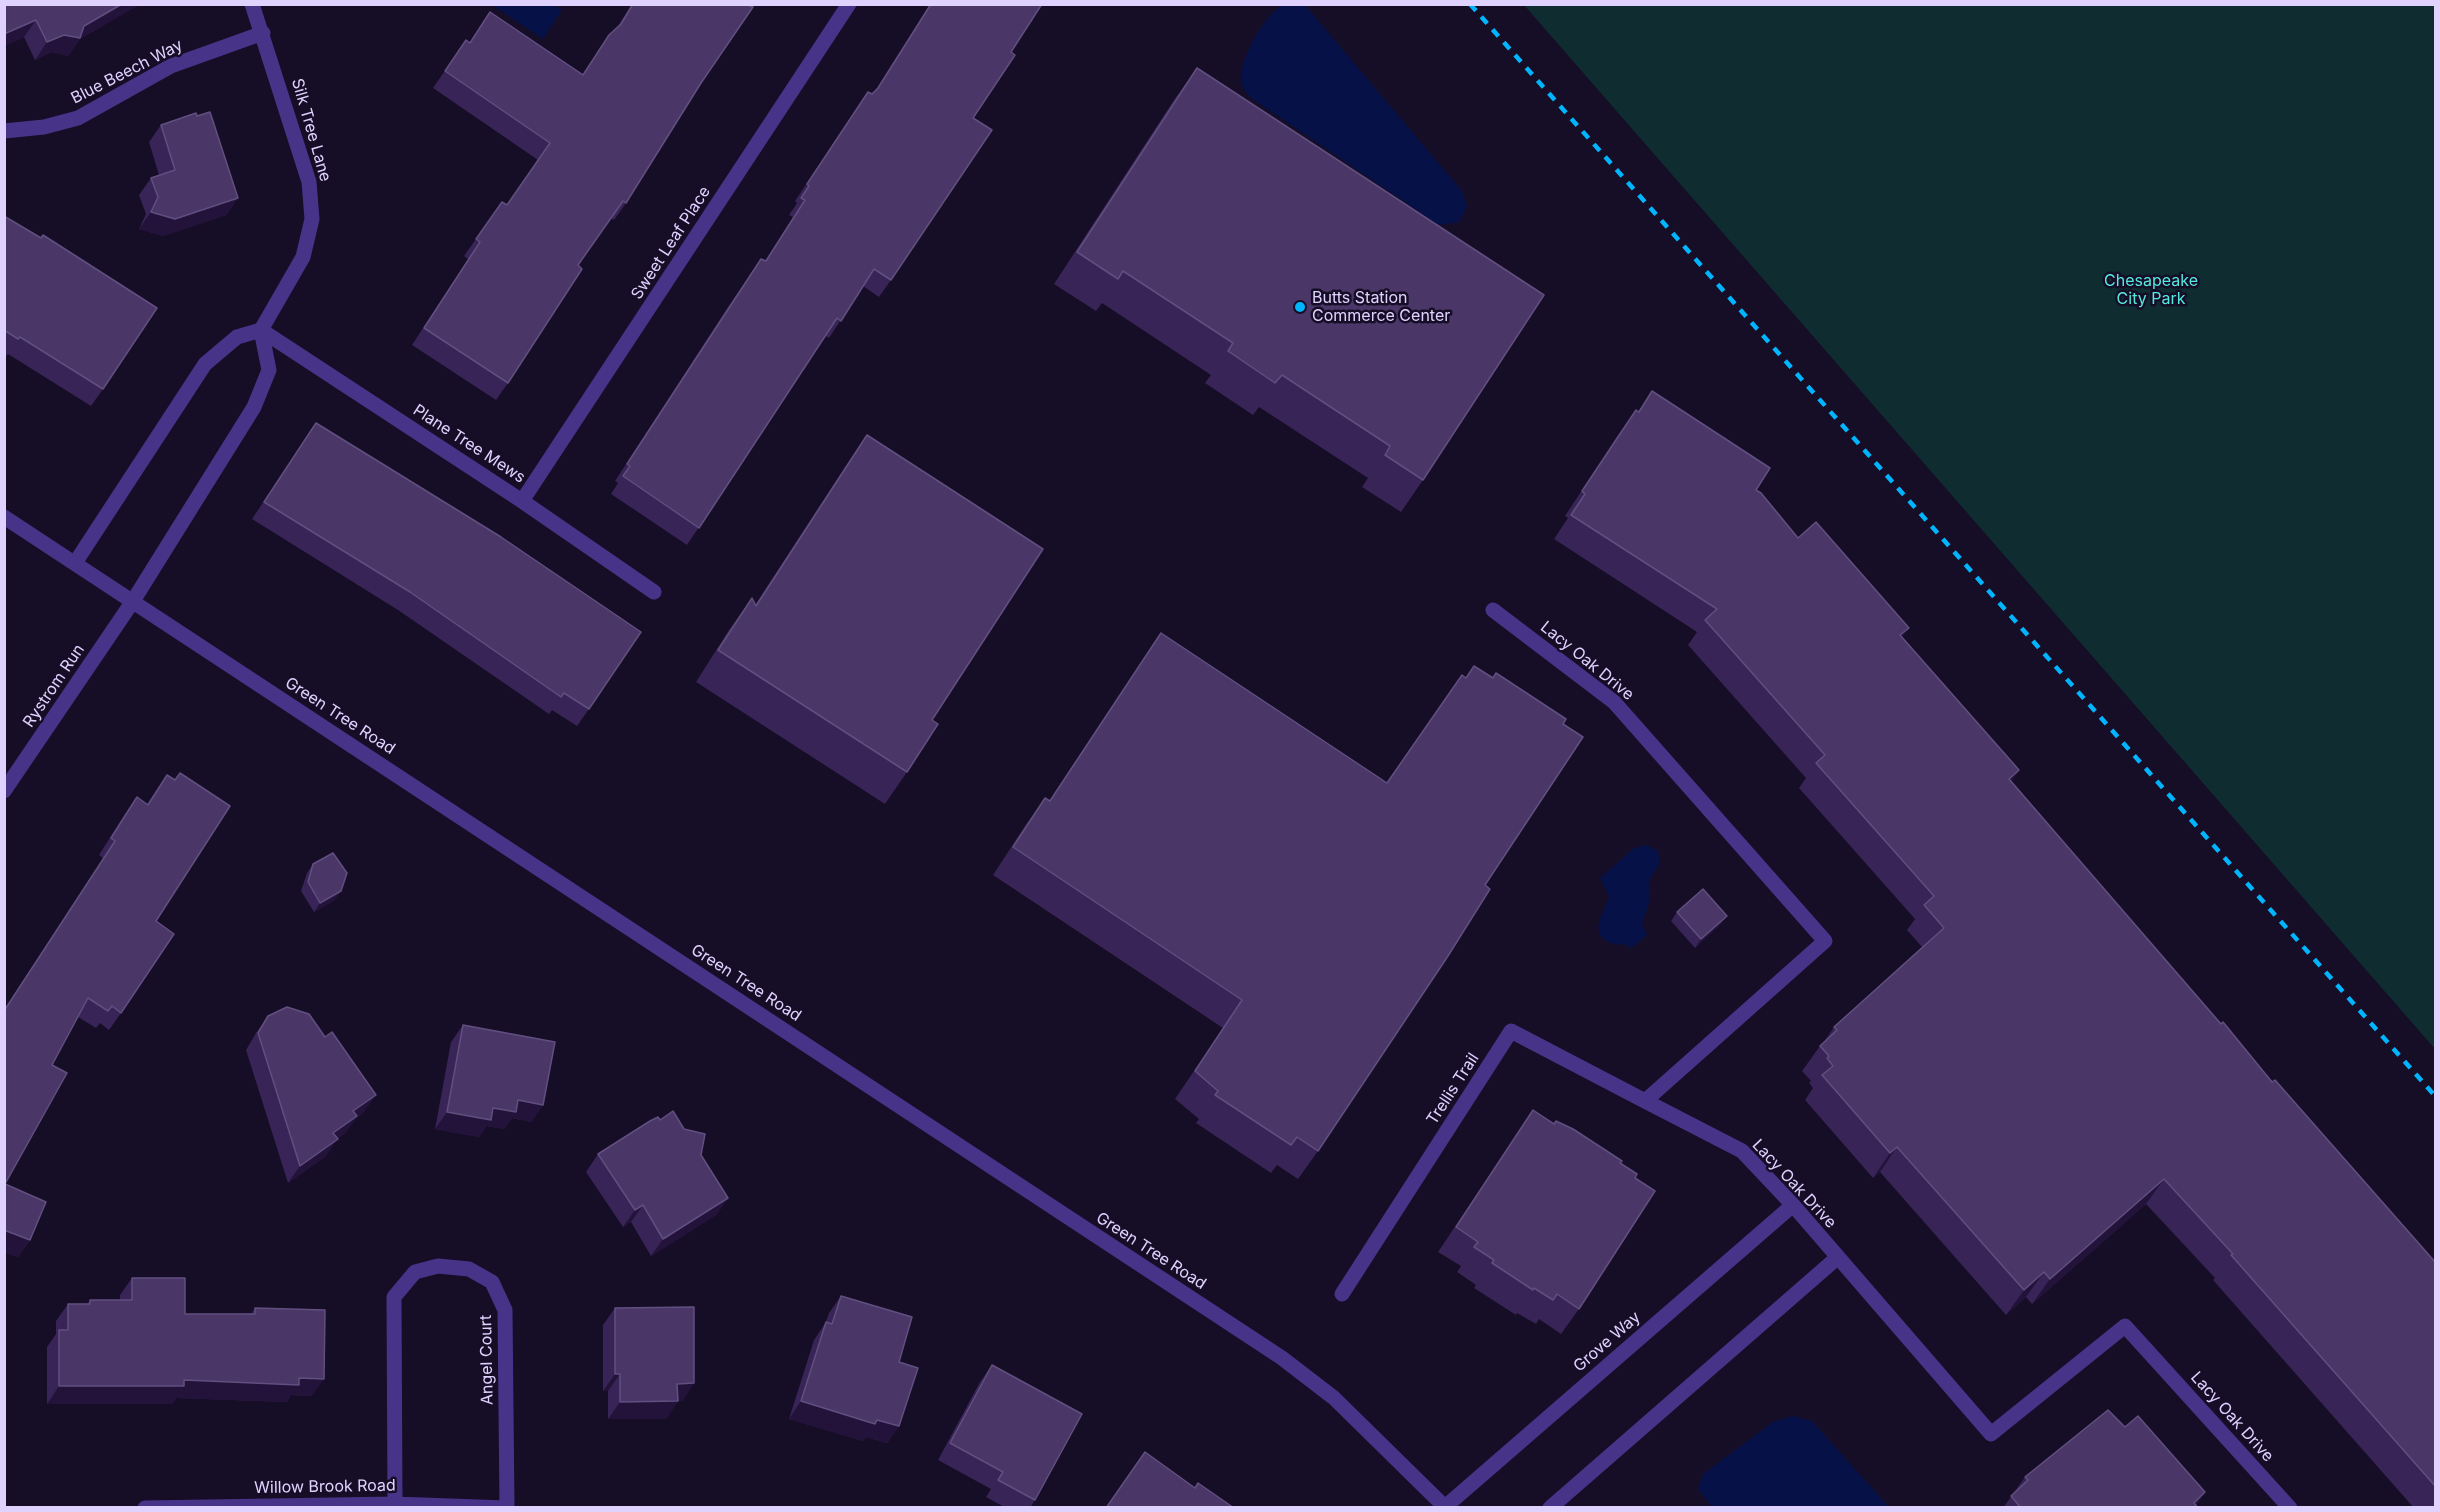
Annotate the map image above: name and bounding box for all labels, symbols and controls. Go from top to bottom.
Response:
street label: Blue Beech Way [68,36,186,108]
street label: Silk Tree Lane [287,76,335,184]
street label: Sweet Leaf Place [627,183,715,303]
park label: Chesapeake City Park [2104,271,2198,309]
place label: Butts Station Commerce Center [1312,288,1450,326]
marker: Butts Station Commerce Center [1293,300,1307,314]
street label: Plane Tree Mews [409,401,529,487]
street label: Lacy Oak Drive [1536,617,1638,705]
street label: Rystrom Run [19,641,89,731]
street label: Green Tree Road [281,673,399,759]
street label: Green Tree Road [687,940,805,1026]
street label: Trellis Trail [1423,1050,1483,1128]
street label: Lacy Oak Drive [1748,1136,1840,1232]
street label: Green Tree Road [1092,1208,1210,1294]
street label: Grove Way [1570,1308,1644,1376]
street label: Angel Court [477,1315,497,1405]
street label: Lacy Oak Drive [2187,1368,2277,1466]
street label: Willow Brook Road [254,1476,396,1498]

